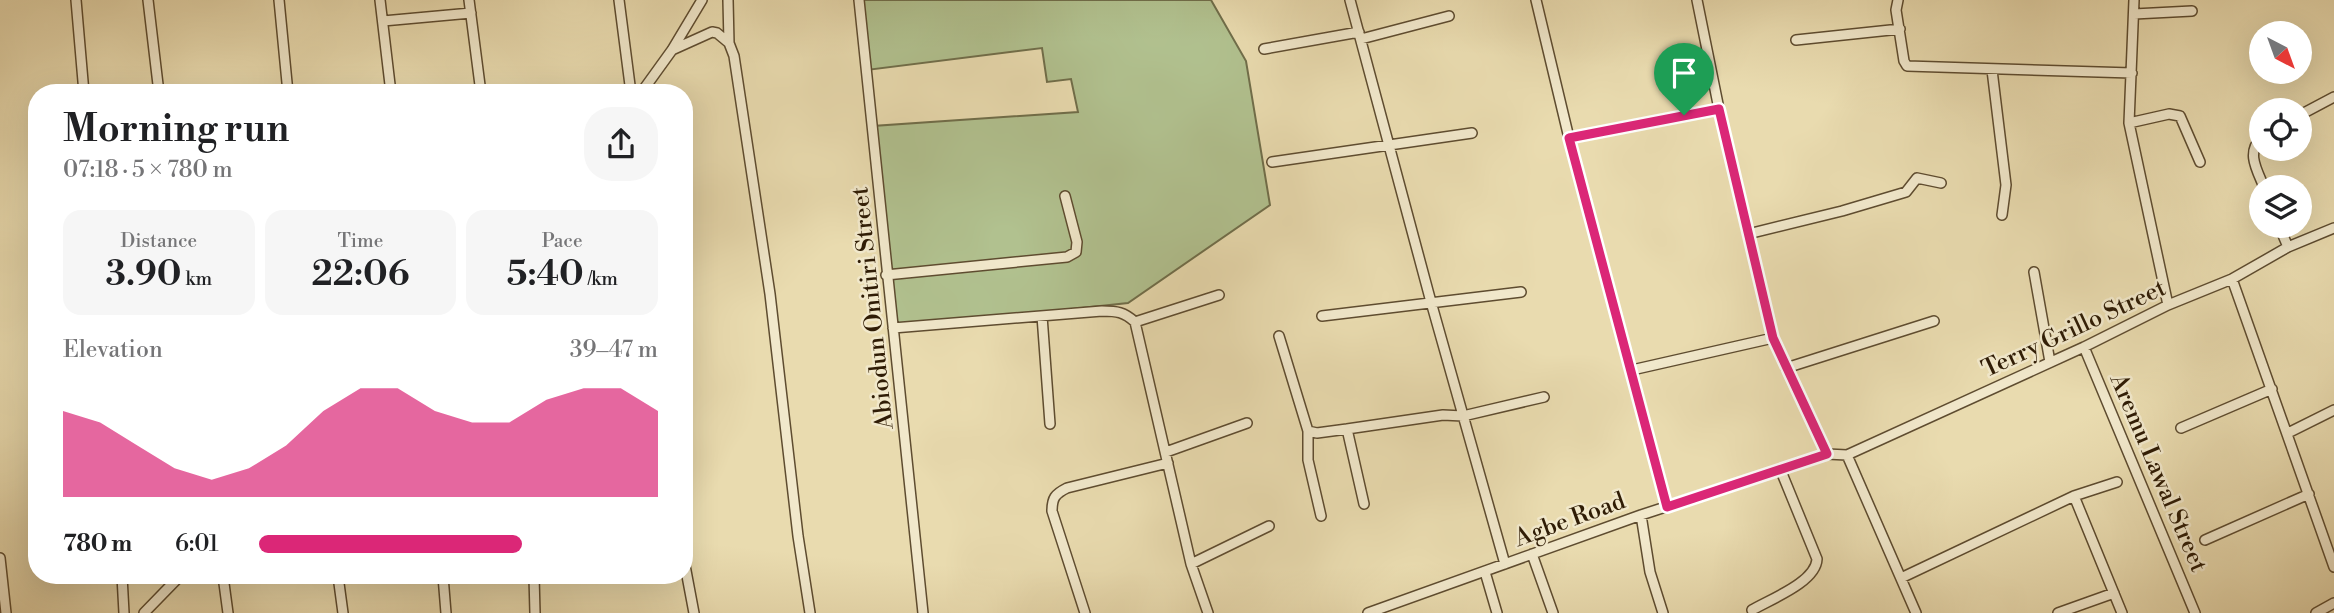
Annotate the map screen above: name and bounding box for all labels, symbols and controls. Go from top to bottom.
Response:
north arrow [2249,21,2312,84]
map controls [2249,21,2312,238]
pin [1654,43,1714,115]
icon: arrive [1665,54,1703,92]
button: locate [2249,98,2312,161]
text: Morning run [63,106,289,153]
button: share [584,107,658,181]
text: 07:18 · 5 × 780 m [63,156,233,184]
button: layers [2249,175,2312,238]
street label: Abiodun Onitiri Street [845,185,901,432]
text: Distance [120,229,197,253]
text: Time [338,229,383,253]
text: Pace [542,229,583,253]
text: 3.90 [106,253,182,296]
text: 22:06 [311,253,410,296]
text: 5:40 [507,253,584,296]
text: km [182,267,212,291]
text: /km [584,267,618,291]
street label: Terry Grillo Street [1977,273,2171,385]
text: Elevation [63,336,163,364]
text: 39–47 m [570,336,658,364]
street label: Aremu Lawal Street [2102,368,2213,577]
street label: Agbe Road [1509,486,1630,554]
text: 780 m [63,530,132,558]
text: 6:01 [175,530,219,558]

